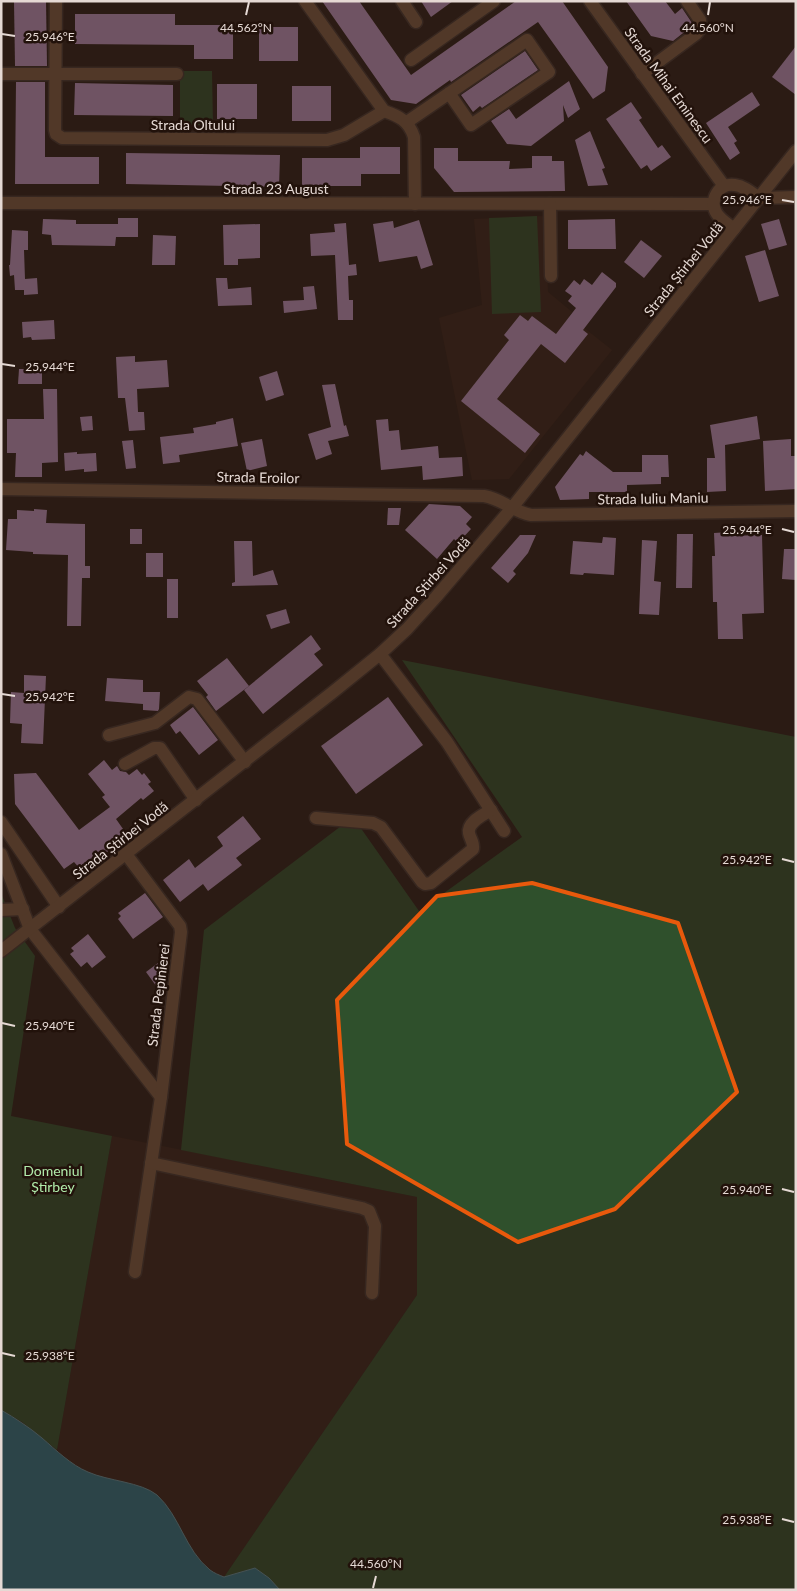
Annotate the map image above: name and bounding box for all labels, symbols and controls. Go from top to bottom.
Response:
text: 44.562°N [220,20,272,35]
text: 44.560°N [682,20,734,35]
street label: Strada Mihai Eminescu [621,24,717,146]
text: 25.946°E [25,29,75,44]
street label: Strada Oltului [151,116,235,133]
street label: Strada 23 August [223,180,329,197]
text: 25.946°E [722,192,772,207]
street label: Strada Știrbei Vodă [640,218,726,320]
text: 25.944°E [25,359,75,374]
street label: Strada Eroilor [216,468,300,486]
street label: Strada Iuliu Maniu [597,489,709,507]
text: 25.944°E [722,522,772,537]
street label: Strada Știrbei Vodă [383,533,473,631]
text: 25.942°E [25,689,75,704]
street label: Strada Știrbei Vodă [69,797,171,883]
text: 25.942°E [722,852,772,867]
street label: Strada Pepinierei [143,943,173,1047]
text: 25.940°E [25,1018,75,1033]
park label: Domeniul Știrbey [23,1162,83,1195]
text: 25.940°E [722,1182,772,1197]
text: 25.938°E [25,1348,75,1363]
text: 25.938°E [722,1512,772,1527]
text: 44.560°N [350,1556,402,1571]

